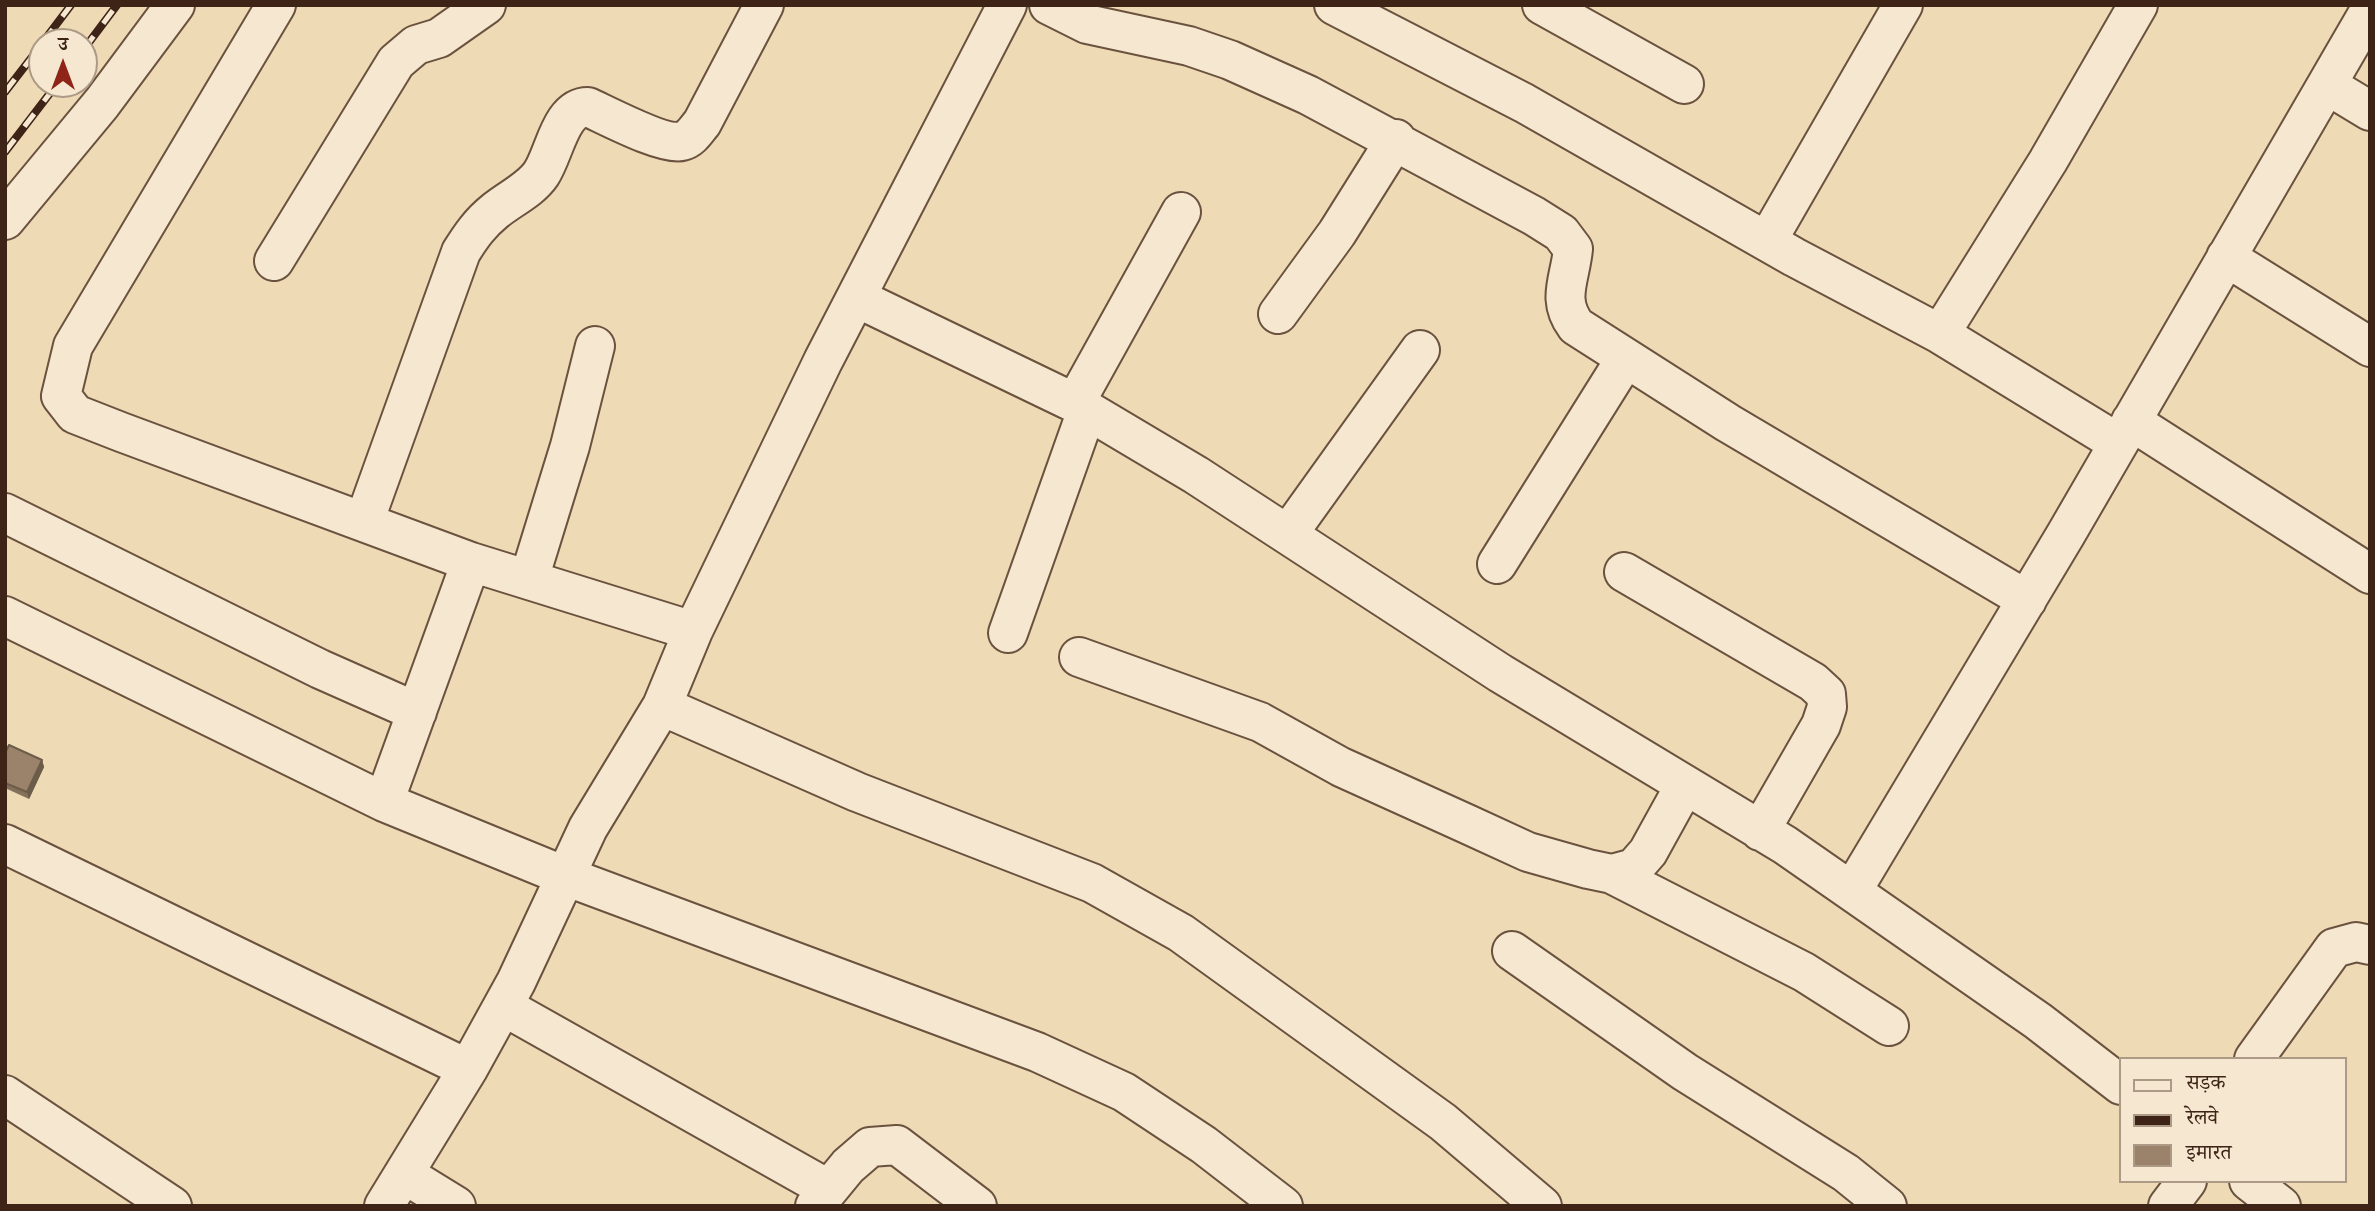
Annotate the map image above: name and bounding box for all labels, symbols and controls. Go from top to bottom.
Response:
north arrow [28,28,98,98]
text: उ [58,33,68,55]
legend [2120,1057,2347,1183]
text: सड़क [2186,1070,2225,1094]
text: रेलवे [2186,1105,2218,1129]
text: इमारत [2186,1140,2232,1164]

